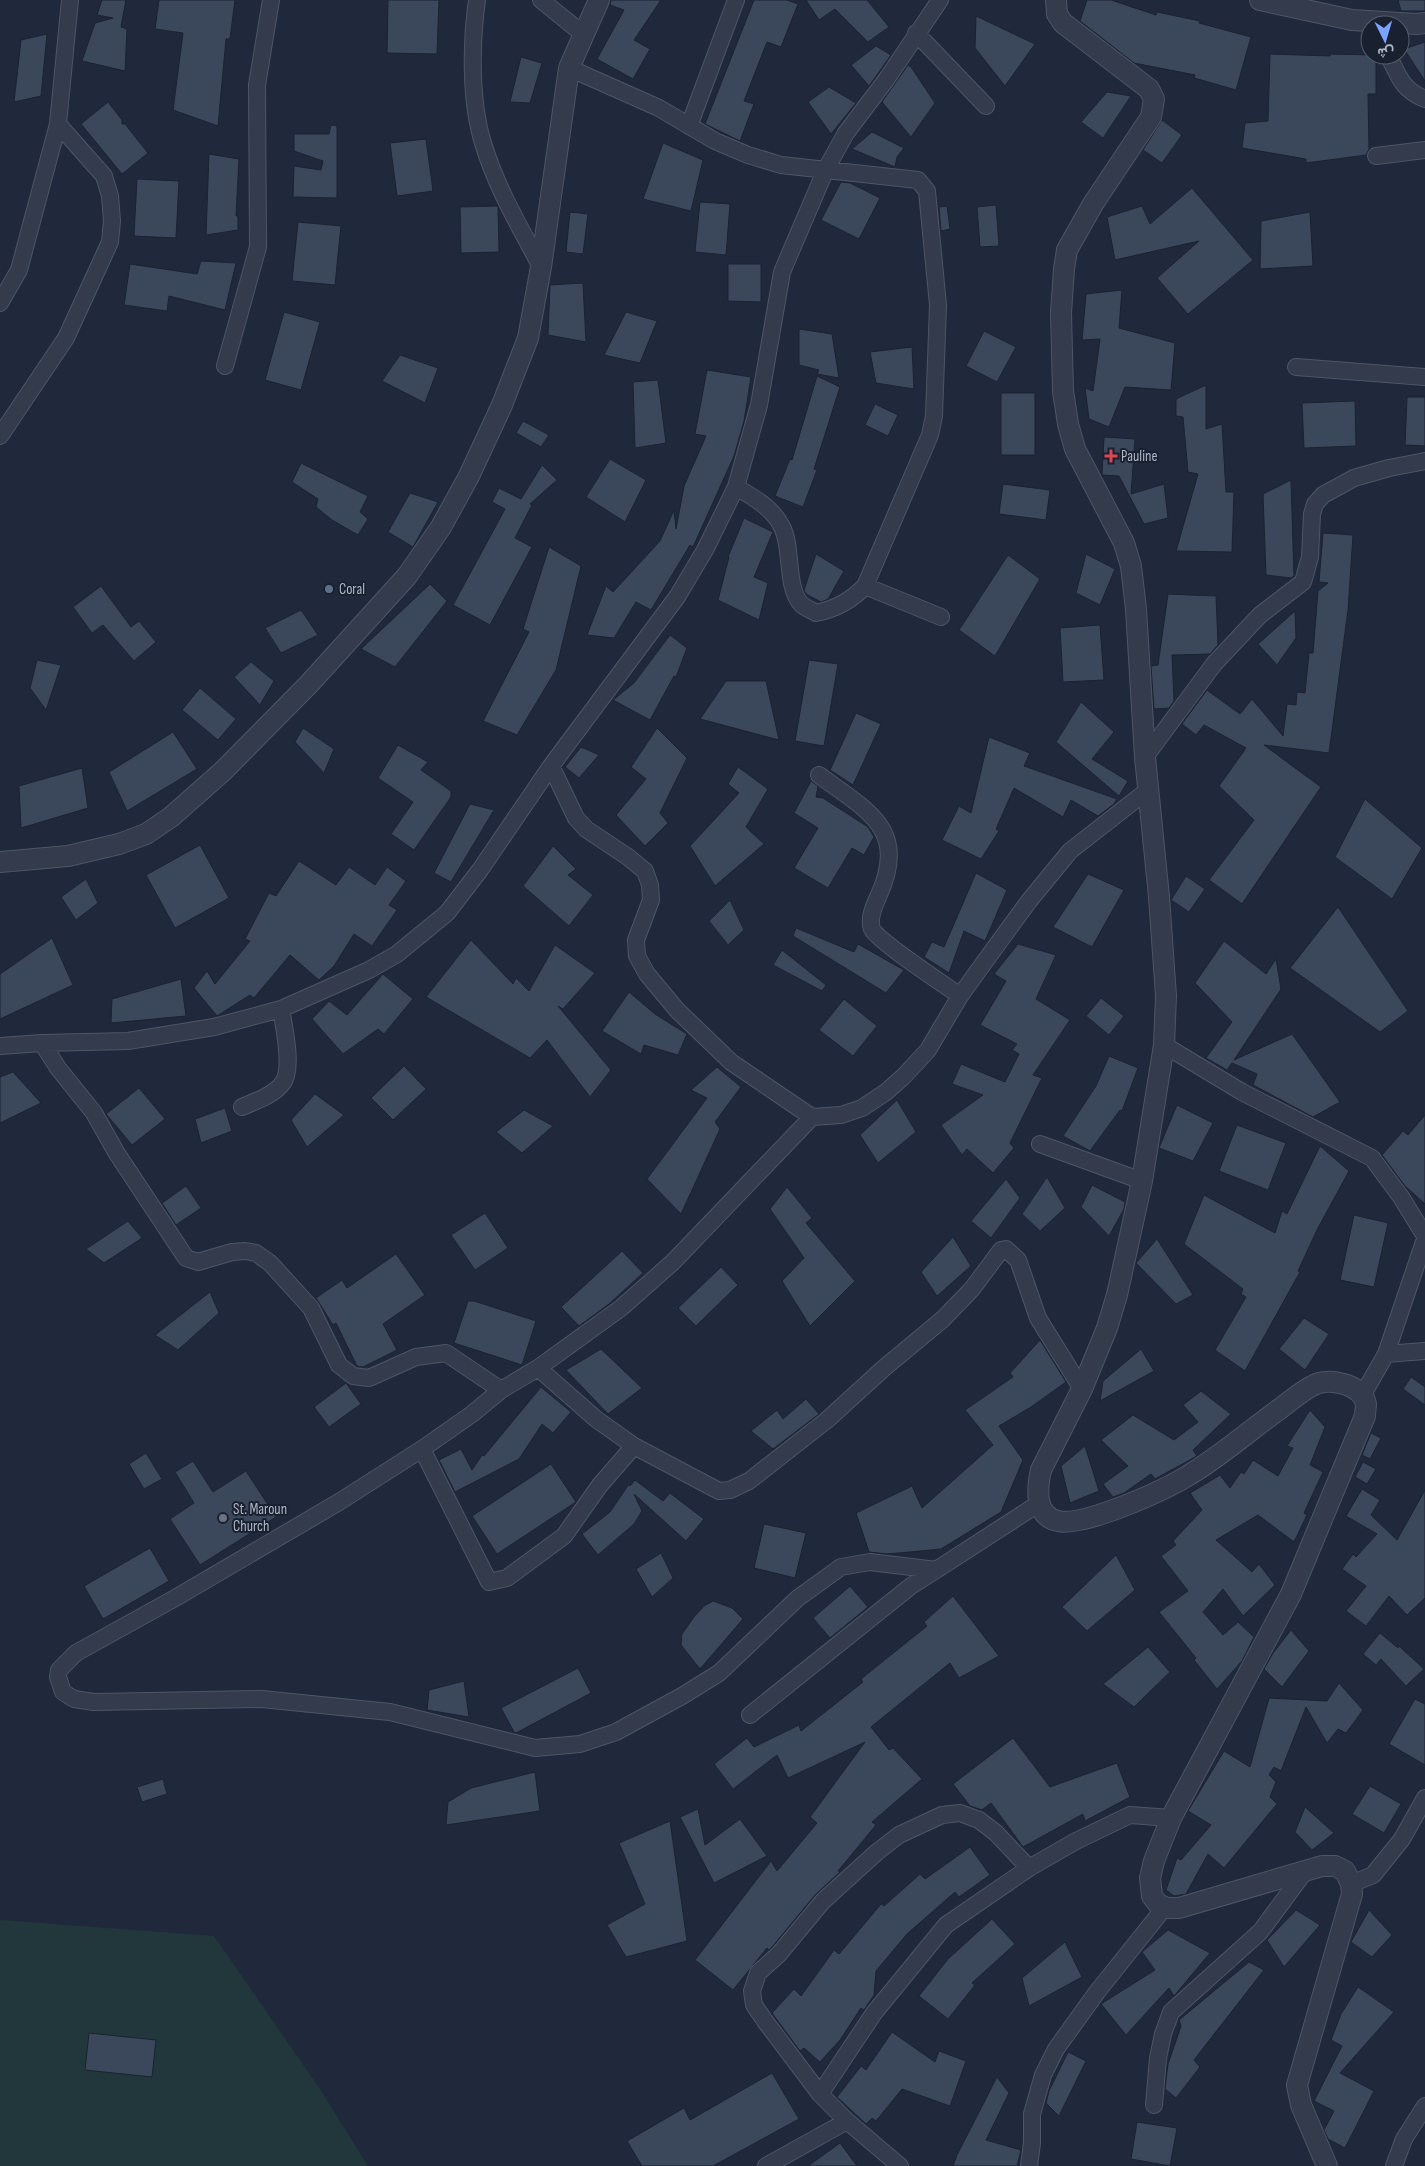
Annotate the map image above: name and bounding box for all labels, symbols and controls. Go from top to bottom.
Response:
north arrow [1360,15,1410,65]
text: ش [1377,43,1395,62]
place label: Pauline [1121,447,1158,466]
marker: Pauline [1105,450,1117,462]
place label: Coral [339,580,365,599]
marker: Coral [323,583,335,595]
place label: St. Maroun Church [233,1500,287,1536]
marker: St. Maroun Church [217,1512,229,1524]

